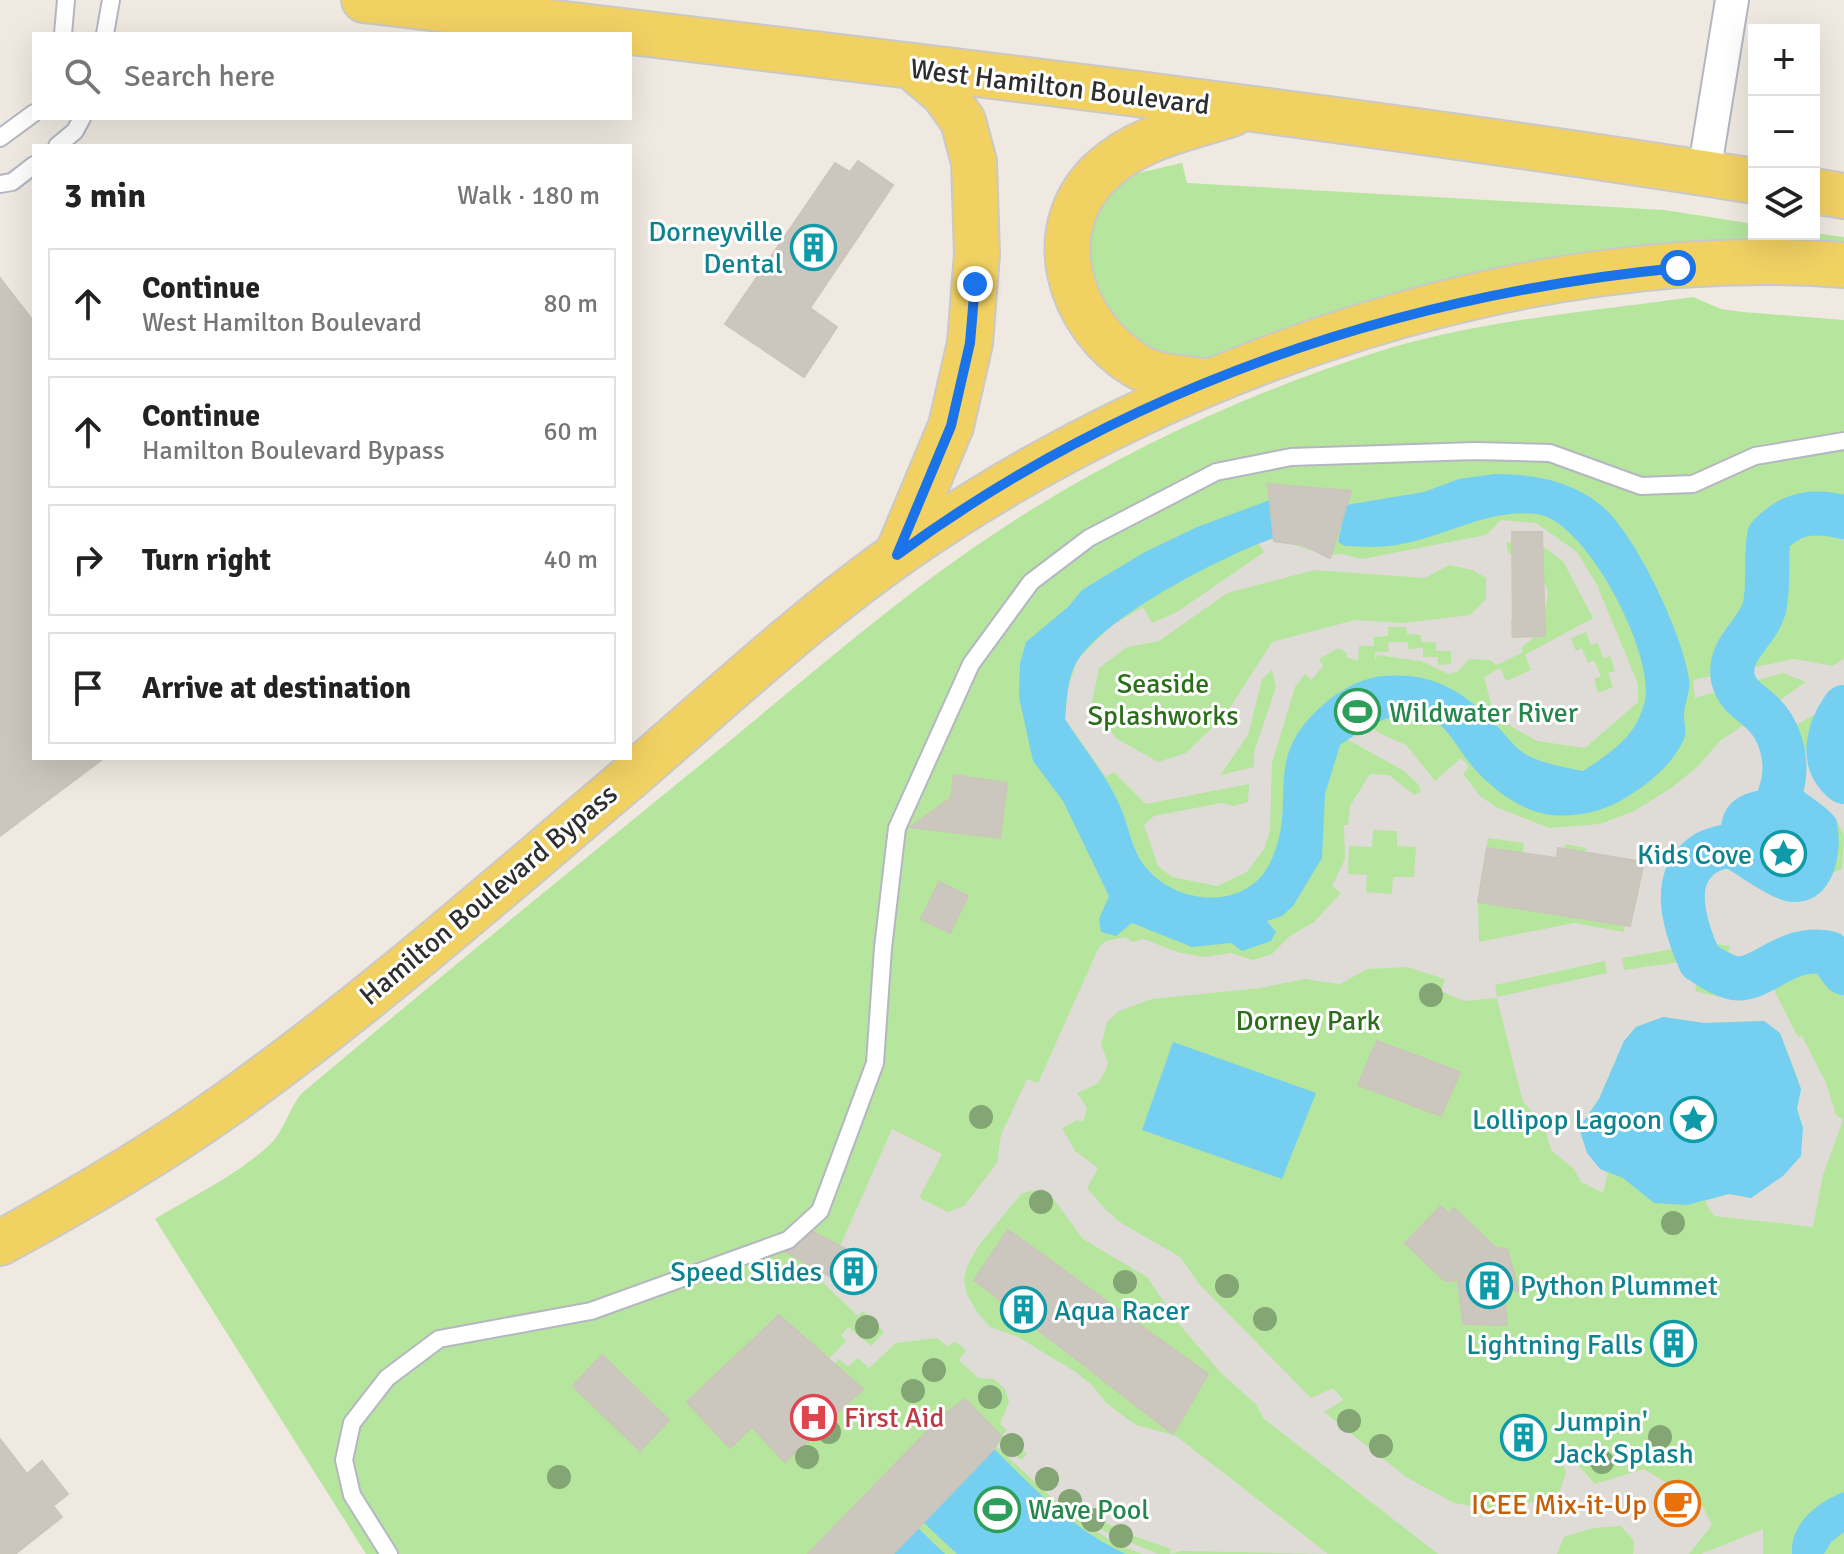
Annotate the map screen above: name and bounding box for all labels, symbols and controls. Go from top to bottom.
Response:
map controls [1748,24,1820,240]
button: + [1748,24,1820,96]
search box [32,32,632,120]
street label: West Hamilton Boulevard [908,52,1212,122]
icon: search [60,54,104,98]
text: Search here [124,58,275,95]
button: − [1748,96,1820,168]
button: layers [1748,168,1820,240]
text: 3 min [64,175,146,217]
text: Walk · 180 m [457,180,600,212]
place label: Dorneyville Dental [648,215,783,281]
building icon: Dorneyville Dental [790,223,838,271]
route start [1660,250,1696,286]
route end [957,266,993,302]
text: Continue [142,270,260,307]
icon: ahead [66,282,110,326]
text: 80 m [543,288,598,320]
text: West Hamilton Boulevard [142,307,422,339]
text: Continue [142,398,260,435]
icon: ahead [66,410,110,454]
text: 60 m [543,416,598,448]
text: Hamilton Boulevard Bypass [142,435,445,467]
icon: right [66,538,110,582]
text: Turn right [142,542,271,579]
text: 40 m [543,544,598,576]
icon: arrive [66,666,110,710]
park label: Seaside Splashworks [1088,667,1238,733]
text: Arrive at destination [142,670,411,707]
sports icon: Wildwater River [1334,688,1382,736]
place label: Wildwater River [1389,696,1579,730]
street label: Hamilton Boulevard Bypass [353,777,624,1013]
place icon: Kids Cove [1759,830,1807,878]
place label: Kids Cove [1637,838,1752,872]
park label: Dorney Park [1235,1004,1381,1038]
place icon: Lollipop Lagoon [1669,1095,1717,1143]
place label: Lollipop Lagoon [1472,1103,1662,1137]
building icon: Speed Slides [829,1247,877,1295]
place label: Speed Slides [670,1255,822,1289]
building icon: Python Plummet [1465,1261,1513,1309]
place label: Python Plummet [1520,1269,1718,1303]
building icon: Aqua Racer [999,1286,1047,1334]
place label: Aqua Racer [1054,1294,1190,1328]
building icon: Lightning Falls [1650,1320,1698,1368]
place label: Lightning Falls [1466,1328,1643,1362]
hospital icon: First Aid [789,1393,837,1441]
place label: First Aid [844,1401,944,1435]
place label: Jumpin' Jack Splash [1554,1405,1694,1471]
building icon: Jumpin' Jack Splash [1499,1413,1547,1461]
cafe icon: ICEE Mix-it-Up [1654,1480,1702,1528]
sports icon: Wave Pool [973,1485,1021,1533]
place label: ICEE Mix-it-Up [1471,1488,1647,1522]
place label: Wave Pool [1028,1493,1150,1527]

